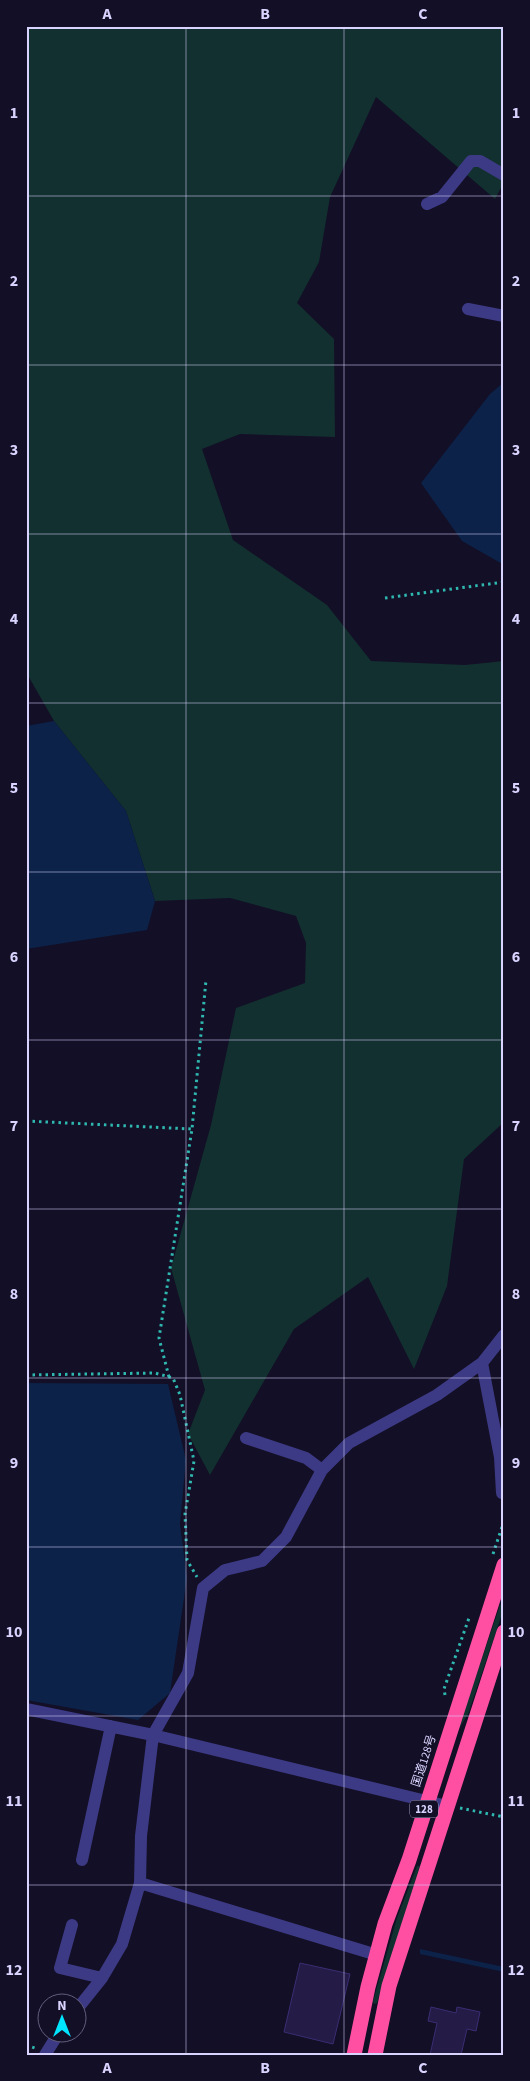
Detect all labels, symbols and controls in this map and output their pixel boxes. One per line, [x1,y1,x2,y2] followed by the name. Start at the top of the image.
[101,3,112,25] text: A
[260,3,270,25] text: B
[418,3,428,25] text: C
[10,102,18,124] text: 1
[512,102,520,124] text: 1
[10,270,18,292] text: 2
[512,270,520,292] text: 2
[10,439,18,461] text: 3
[512,439,520,461] text: 3
[10,608,19,630] text: 4
[512,608,521,630] text: 4
[10,777,18,799] text: 5
[512,777,520,799] text: 5
[10,946,18,968] text: 6
[512,946,520,968] text: 6
[10,1115,18,1137] text: 7
[512,1115,520,1137] text: 7
[10,1283,18,1305] text: 8
[512,1283,520,1305] text: 8
[10,1452,18,1474] text: 9
[512,1452,520,1474] text: 9
[6,1621,22,1643] text: 10
[508,1621,524,1643] text: 10
[408,1733,440,1789] street label: 国道128号
[6,1790,22,1812] text: 11
[508,1790,524,1812] text: 11
[410,1800,438,1818] road number: 128
[6,1959,22,1981] text: 12
[508,1959,524,1981] text: 12
[38,1994,88,2044] north arrow
[57,1996,67,2016] text: N
[101,2057,112,2079] text: A
[260,2057,270,2079] text: B
[418,2057,428,2079] text: C

